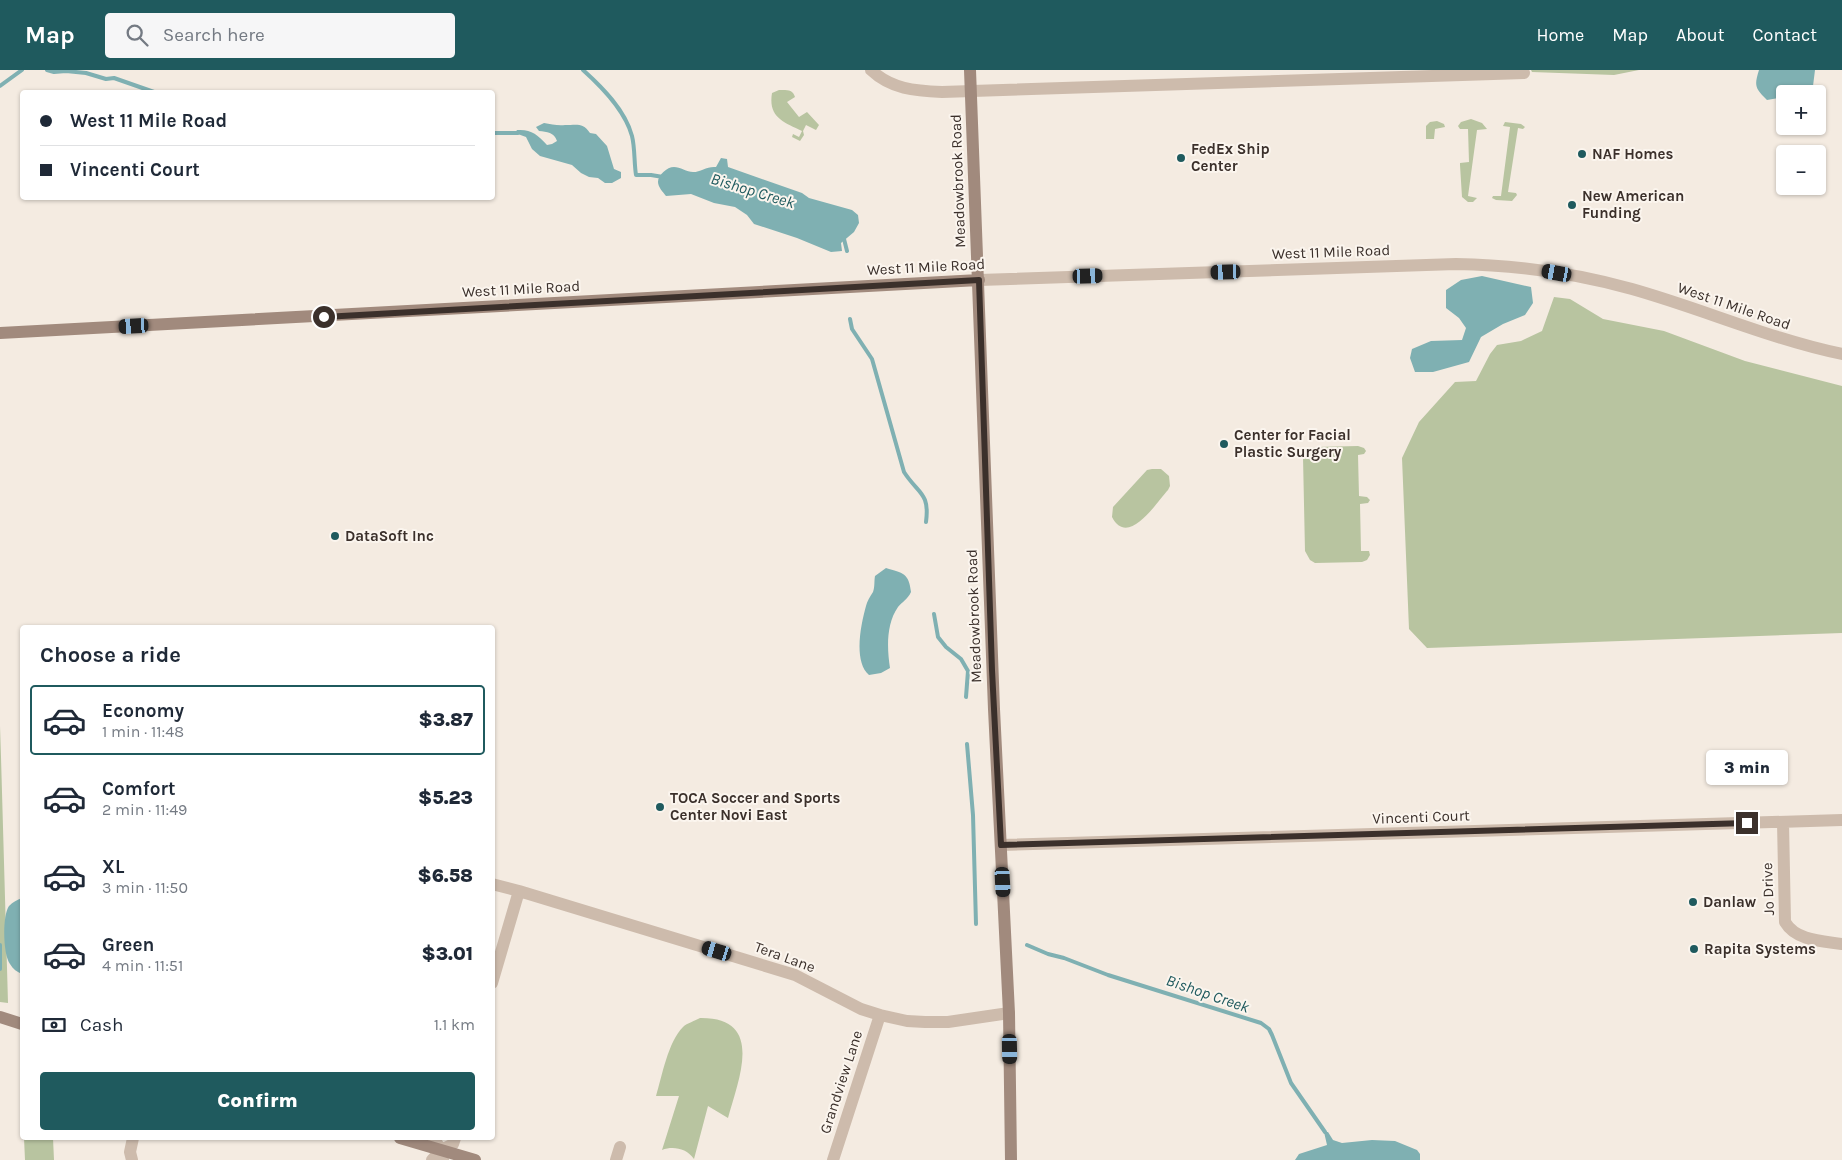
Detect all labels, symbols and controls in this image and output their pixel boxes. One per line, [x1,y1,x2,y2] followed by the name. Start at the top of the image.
[105,13,455,58] search box
[25,21,75,49] text: Map
[123,21,151,49] icon: search
[163,24,265,46] text: Search here
[1536,24,1584,46] text: Home
[1612,24,1648,46] text: Map
[1676,24,1725,46] text: About
[1753,24,1817,46] text: Contact
[1776,85,1826,195] map controls
[1776,85,1826,135] button: +
[70,110,227,132] text: West 11 Mile Road
[947,114,969,248] street label: Meadowbrook Road
[1191,140,1270,175] place label: FedEx Ship Center
[1592,145,1673,163] place label: NAF Homes
[1776,145,1826,195] button: −
[1576,148,1588,160] marker: NAF Homes
[1175,152,1187,164] marker: FedEx Ship Center
[70,159,200,181] text: Vincenti Court
[709,169,798,212] water label: Bishop Creek
[1582,187,1684,222] place label: New American Funding
[1566,199,1578,211] marker: New American Funding
[1272,241,1390,263] street label: West 11 Mile Road
[866,255,986,279] street label: West 11 Mile Road
[1540,263,1573,283] car
[1210,264,1241,280] car
[1072,268,1103,284] car
[461,277,581,301] street label: West 11 Mile Road
[1675,278,1793,334] street label: West 11 Mile Road
[313,306,335,328] route start
[118,318,149,334] car
[1234,426,1351,461] place label: Center for Facial Plastic Surgery
[1218,438,1230,450] marker: Center for Facial Plastic Surgery
[345,527,434,545] place label: DataSoft Inc
[329,530,341,542] marker: DataSoft Inc
[963,549,985,683] street label: Meadowbrook Road
[40,642,181,668] text: Choose a ride
[42,698,87,743] icon: car
[102,700,184,722] text: Economy
[419,709,473,731] text: $3.87
[102,722,184,741] text: 1 min · 11:48
[1706,750,1788,786] callout: 3 min
[1724,758,1770,777] text: 3 min
[42,776,87,821] icon: car
[102,778,176,800] text: Comfort
[418,787,473,809] text: $5.23
[670,789,841,824] place label: TOCA Soccer and Sports Center Novi East
[102,800,187,819] text: 2 min · 11:49
[654,801,666,813] marker: TOCA Soccer and Sports Center Novi East
[1372,806,1470,828] street label: Vincenti Court
[1736,812,1758,834] route end
[42,854,87,899] icon: car
[102,856,124,878] text: XL
[1758,862,1778,916] street label: Jo Drive
[417,865,473,887] text: $6.58
[994,867,1011,897] car
[102,878,188,897] text: 3 min · 11:50
[1703,893,1757,911] place label: Danlaw
[1687,896,1699,908] marker: Danlaw
[42,932,87,977] icon: car
[102,934,154,956] text: Green
[752,938,818,976] street label: Tera Lane
[700,939,733,963] car
[1704,940,1816,958] place label: Rapita Systems
[421,943,473,965] text: $3.01
[1688,943,1700,955] marker: Rapita Systems
[102,956,183,975] text: 4 min · 11:51
[1164,970,1253,1017] water label: Bishop Creek
[40,1011,68,1039] icon: cash
[80,1014,124,1036] text: Cash
[434,1015,475,1034] text: 1.1 km
[816,1028,866,1136] street label: Grandview Lane
[1002,1034,1017,1064] car
[40,1072,475,1130] button: Confirm

